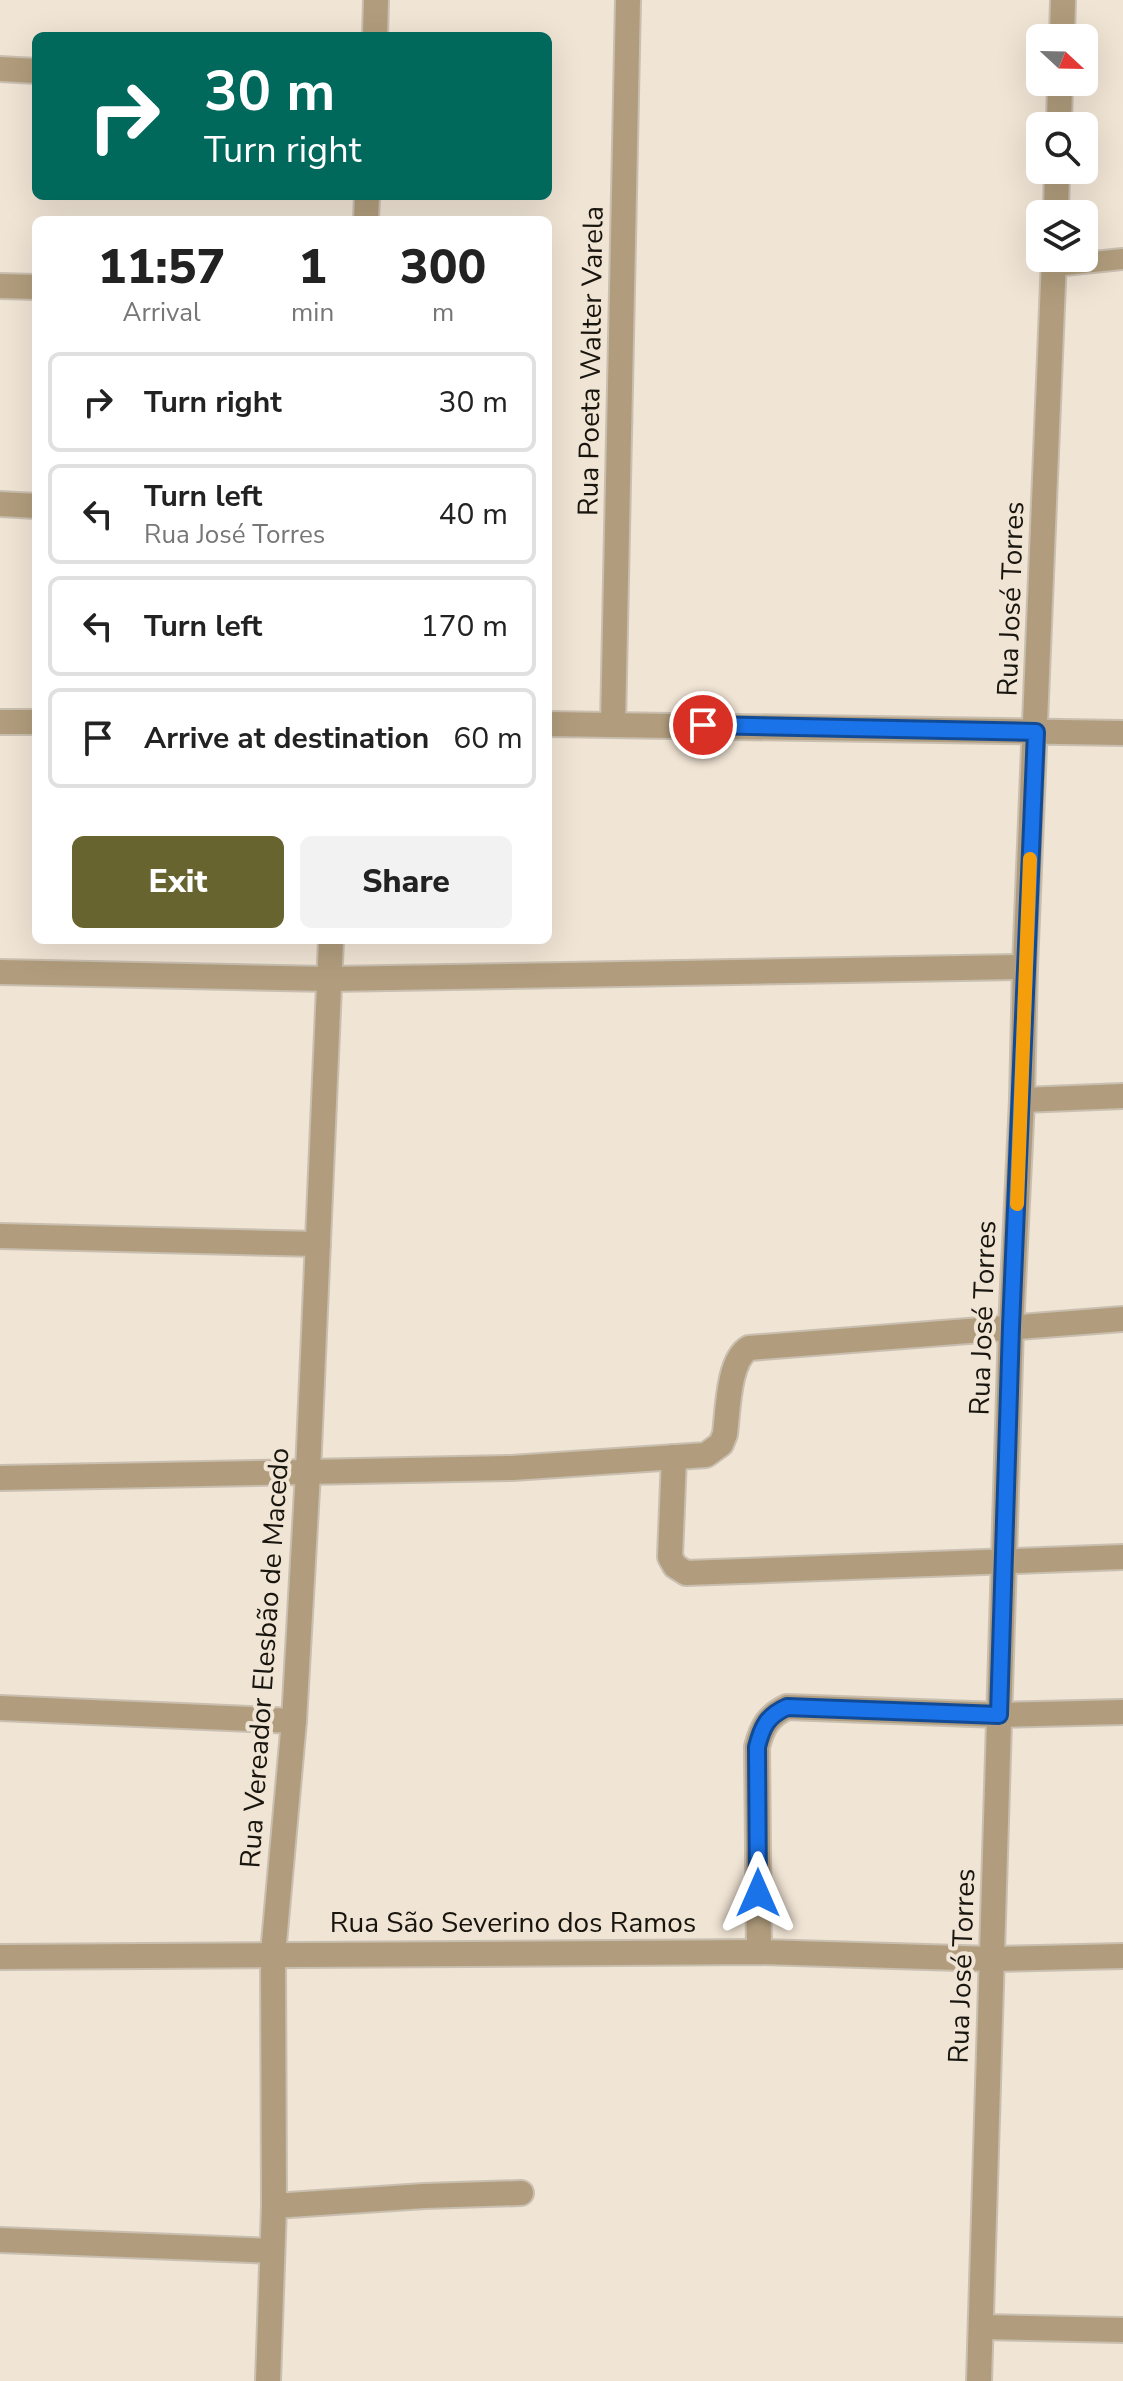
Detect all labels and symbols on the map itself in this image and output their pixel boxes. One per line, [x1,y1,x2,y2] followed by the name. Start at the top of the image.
[1026,24,1098,96] north arrow
[569,206,613,516] street label: Rua Poeta Walter Varela
[989,501,1033,697] street label: Rua José Torres
[669,691,737,759] pin
[961,1220,1005,1416] street label: Rua José Torres
[231,1447,299,1869] street label: Rua Vereador Elesbão de Macedo
[716,1851,800,1935] position arrow
[940,1868,984,2064] street label: Rua José Torres
[330,1904,696,1942] street label: Rua São Severino dos Ramos

